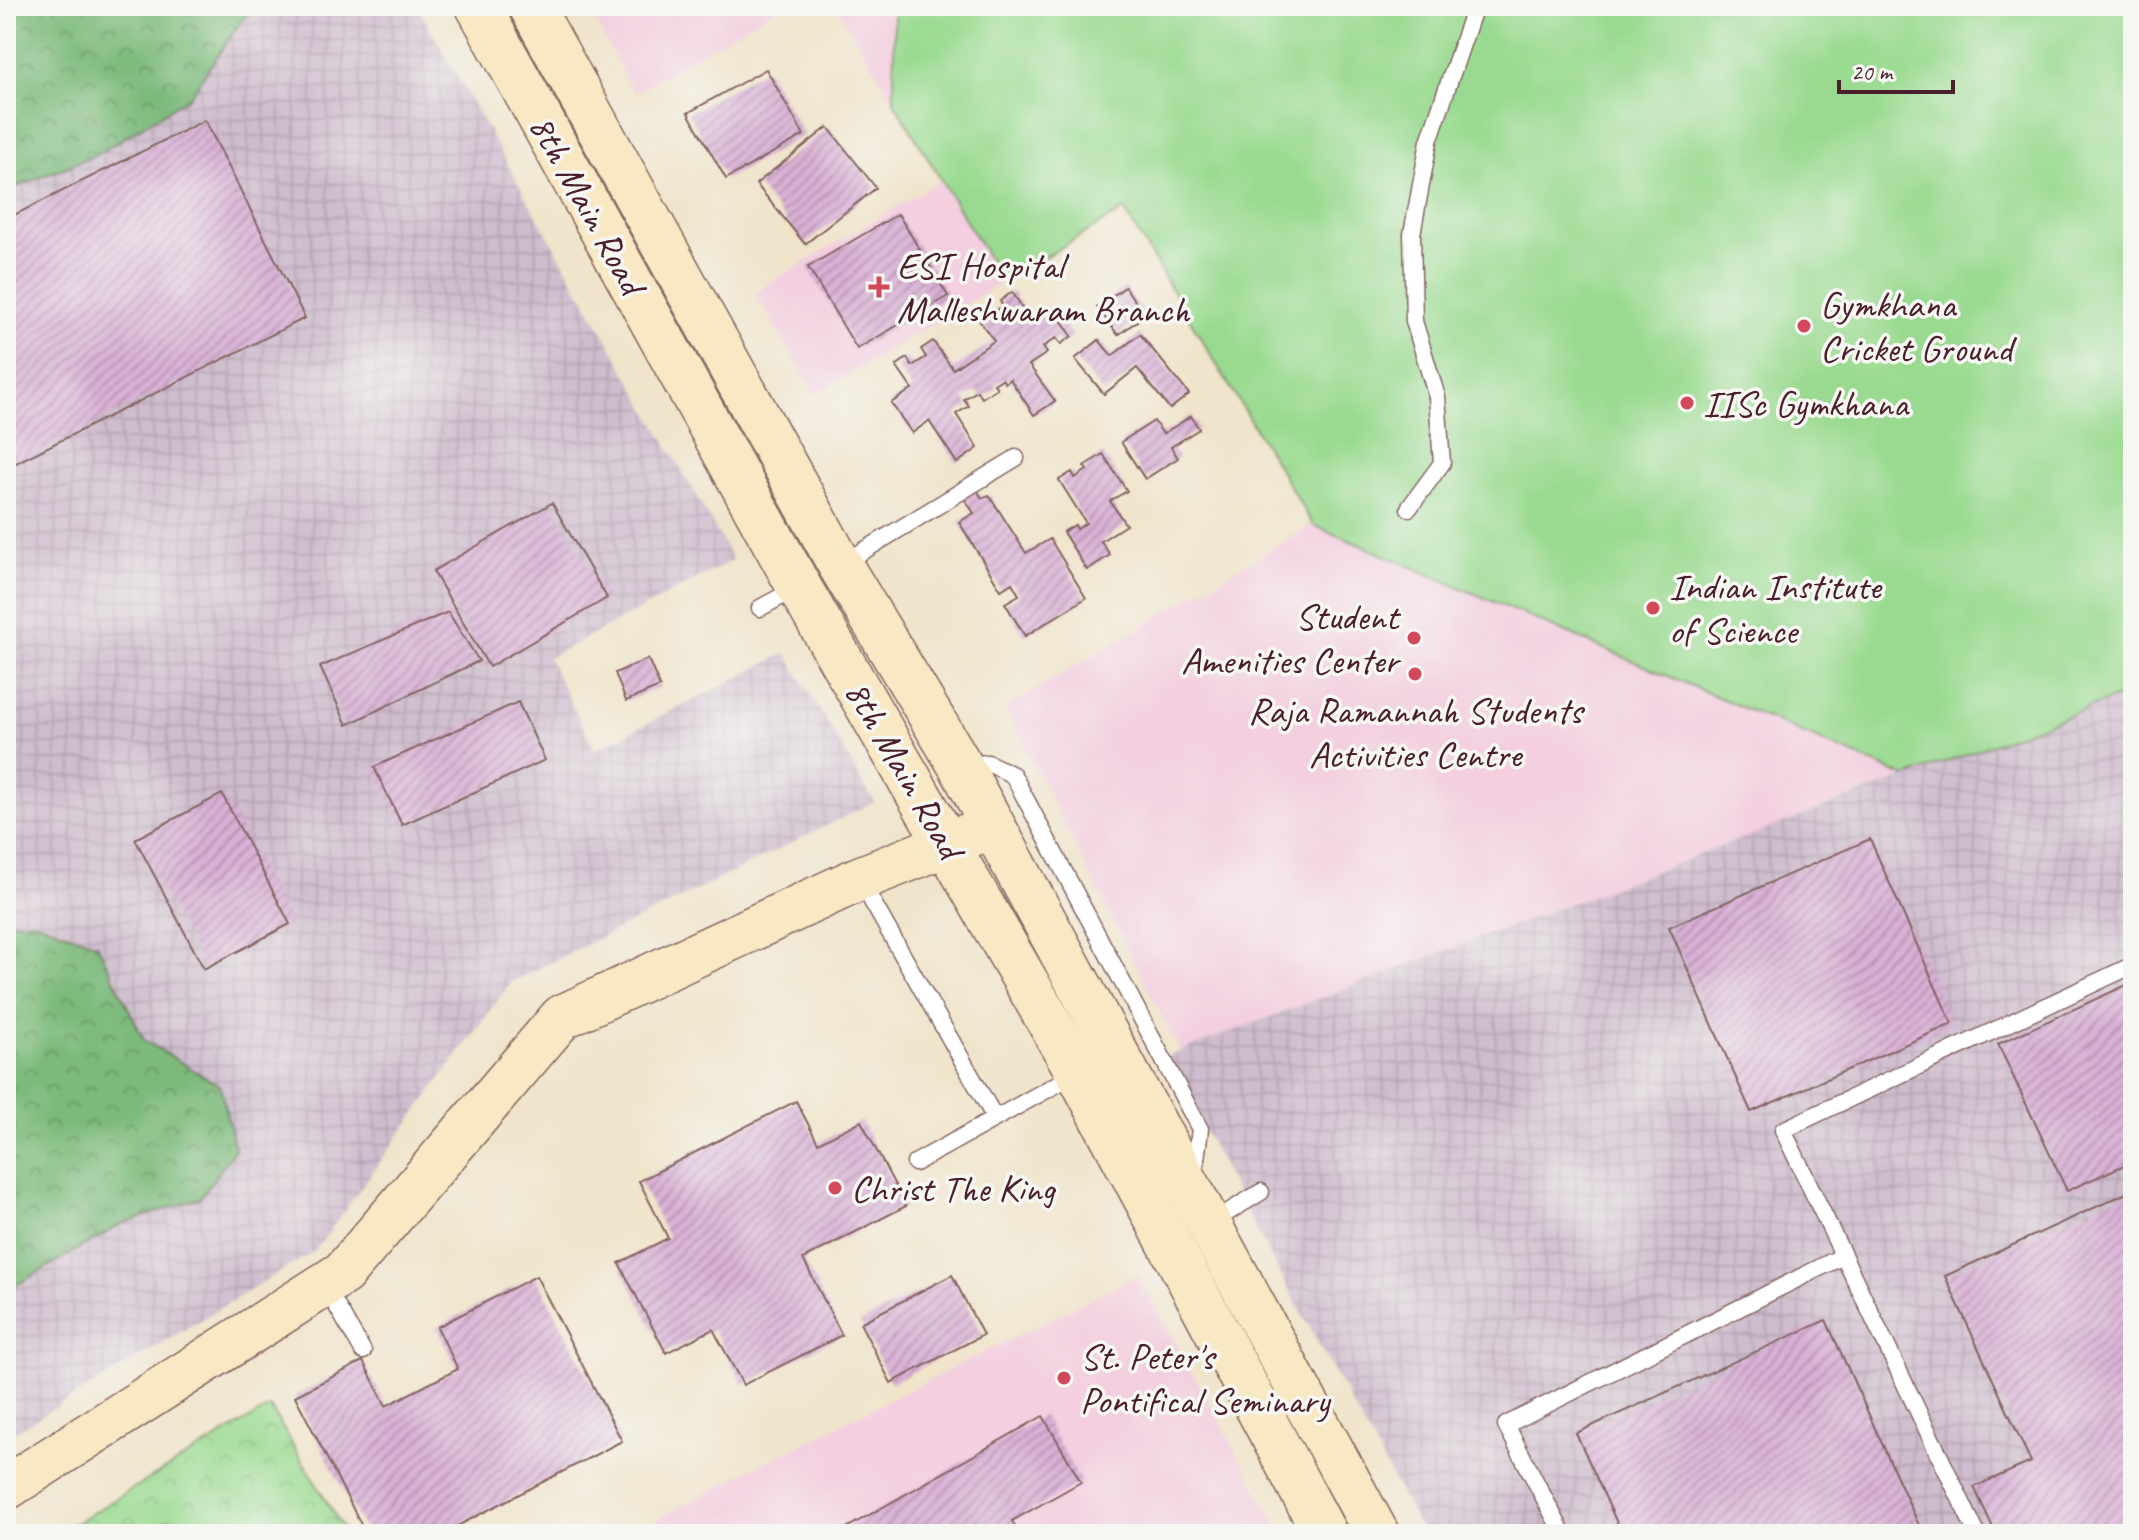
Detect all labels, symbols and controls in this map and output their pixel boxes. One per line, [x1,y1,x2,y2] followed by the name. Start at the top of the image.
[1839,44,1953,94] scale bar
[1851,57,1894,87] text: 20 m
[519,106,658,307] street label: 8th Main Road
[897,242,1191,333] place label: ESI Hospital Malleshwaram Branch
[868,276,890,298] marker: ESI Hospital Malleshwaram Branch
[1820,281,2018,372] place label: Gymkhana Cricket Ground
[1795,317,1813,335] marker: Gymkhana Cricket Ground
[1703,380,1911,427] place label: IISc Gymkhana
[1678,394,1696,412] marker: IISc Gymkhana
[1669,563,1883,654] place label: Indian Institute of Science
[1181,593,1402,684] place label: Student Amenities Center
[1644,599,1662,617] marker: Indian Institute of Science
[1405,629,1423,647] marker: Student Amenities Center
[1406,665,1424,683] marker: Raja Ramannah Students Activities Centre
[834,672,977,871] street label: 8th Main Road
[1248,687,1586,778] place label: Raja Ramannah Students Activities Centre
[851,1165,1056,1212] place label: Christ The King
[826,1179,844,1197] marker: Christ The King
[1080,1333,1332,1424] place label: St. Peter's Pontifical Seminary
[1055,1369,1073,1387] marker: St. Peter's Pontifical Seminary

